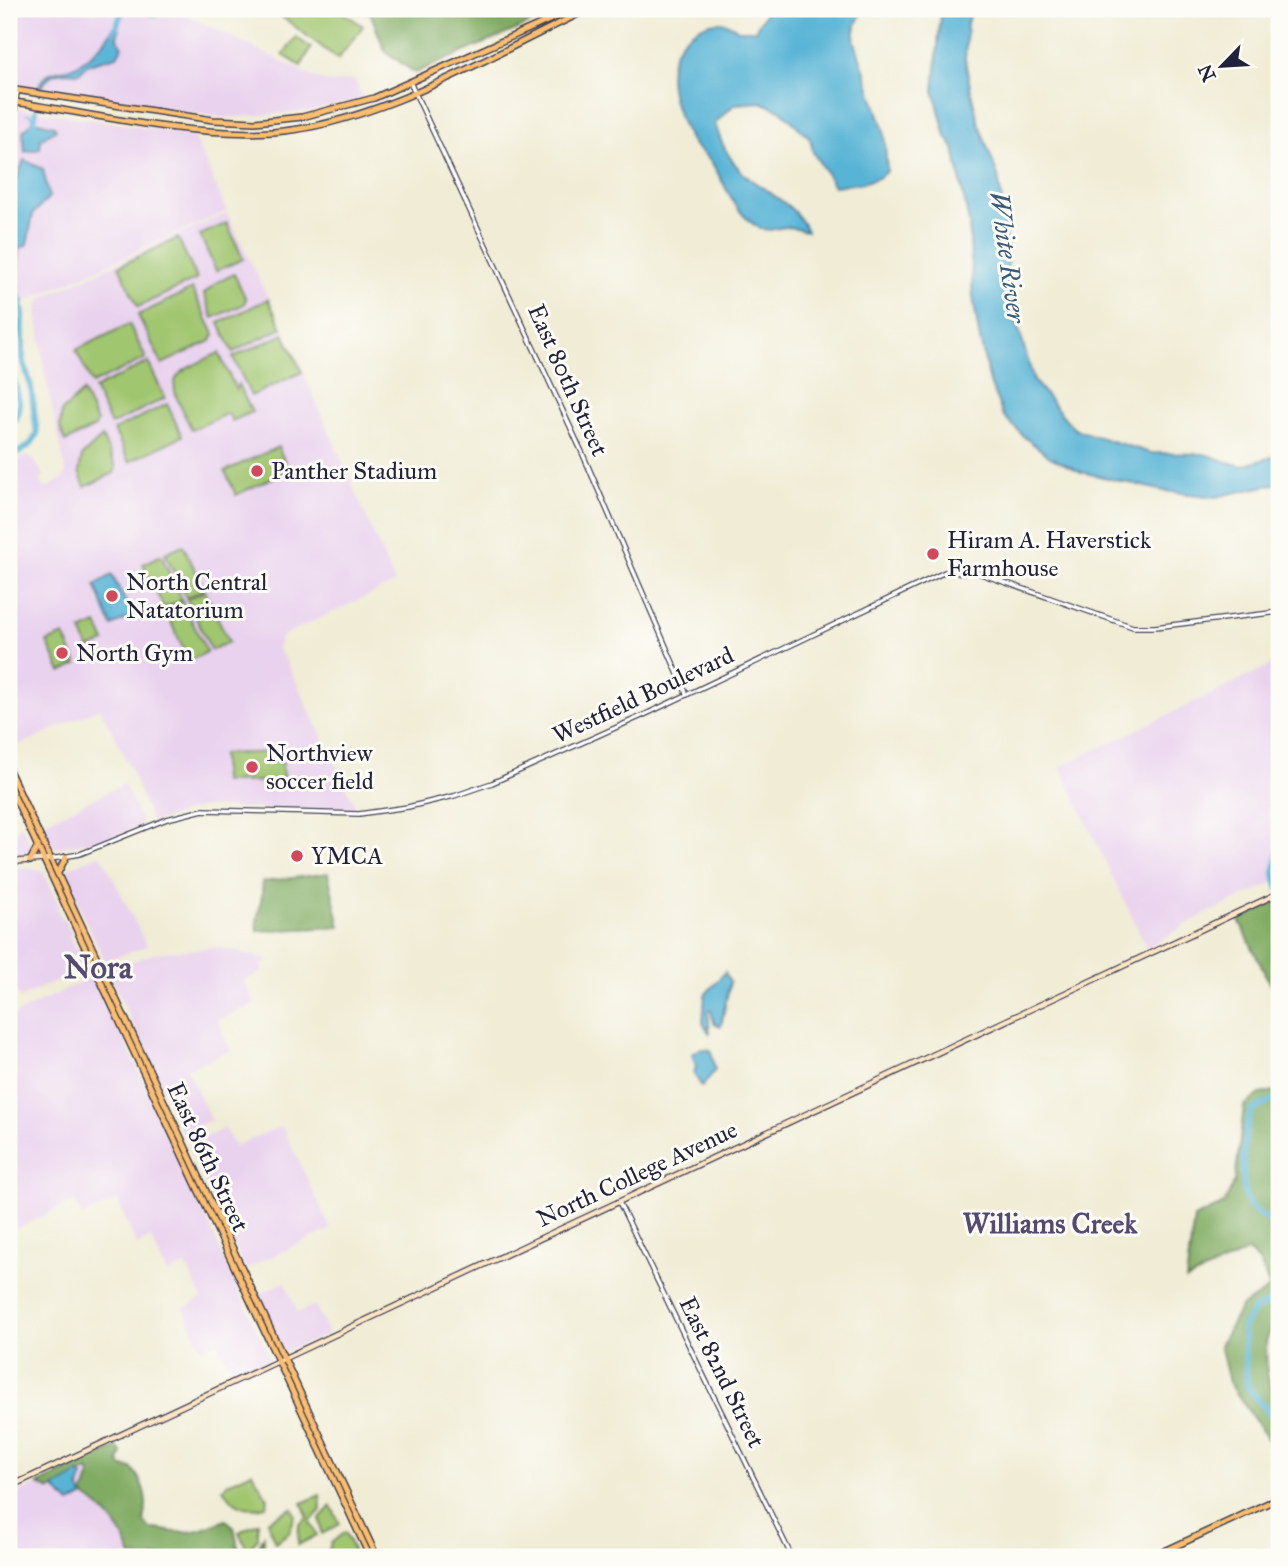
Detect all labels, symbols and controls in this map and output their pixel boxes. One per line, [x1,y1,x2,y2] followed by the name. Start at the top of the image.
[1186,32,1256,102] north arrow
[1193,61,1221,85] text: N
[983,189,1033,326] water label: White River
[521,299,615,461] street label: East 80th Street
[271,456,437,486] place label: Panther Stadium
[249,463,265,479] marker: Panther Stadium
[947,525,1152,583] place label: Hiram A. Haverstick Farmhouse
[925,546,941,562] marker: Hiram A. Haverstick Farmhouse
[126,567,268,625] place label: North Central Natatorium
[104,588,120,604] marker: North Central Natatorium
[76,638,193,668] place label: North Gym
[548,640,738,750] street label: Westfield Boulevard
[54,645,70,661] marker: North Gym
[266,738,374,796] place label: Northview soccer field
[244,759,260,775] marker: Northview soccer field
[311,841,383,871] place label: YMCA
[289,848,305,864] marker: YMCA
[64,948,134,987] district label: Nora
[160,1078,256,1237] street label: East 86th Street
[532,1114,742,1234] street label: North College Avenue
[963,1206,1138,1241] district label: Williams Creek
[673,1292,772,1453] street label: East 82nd Street

